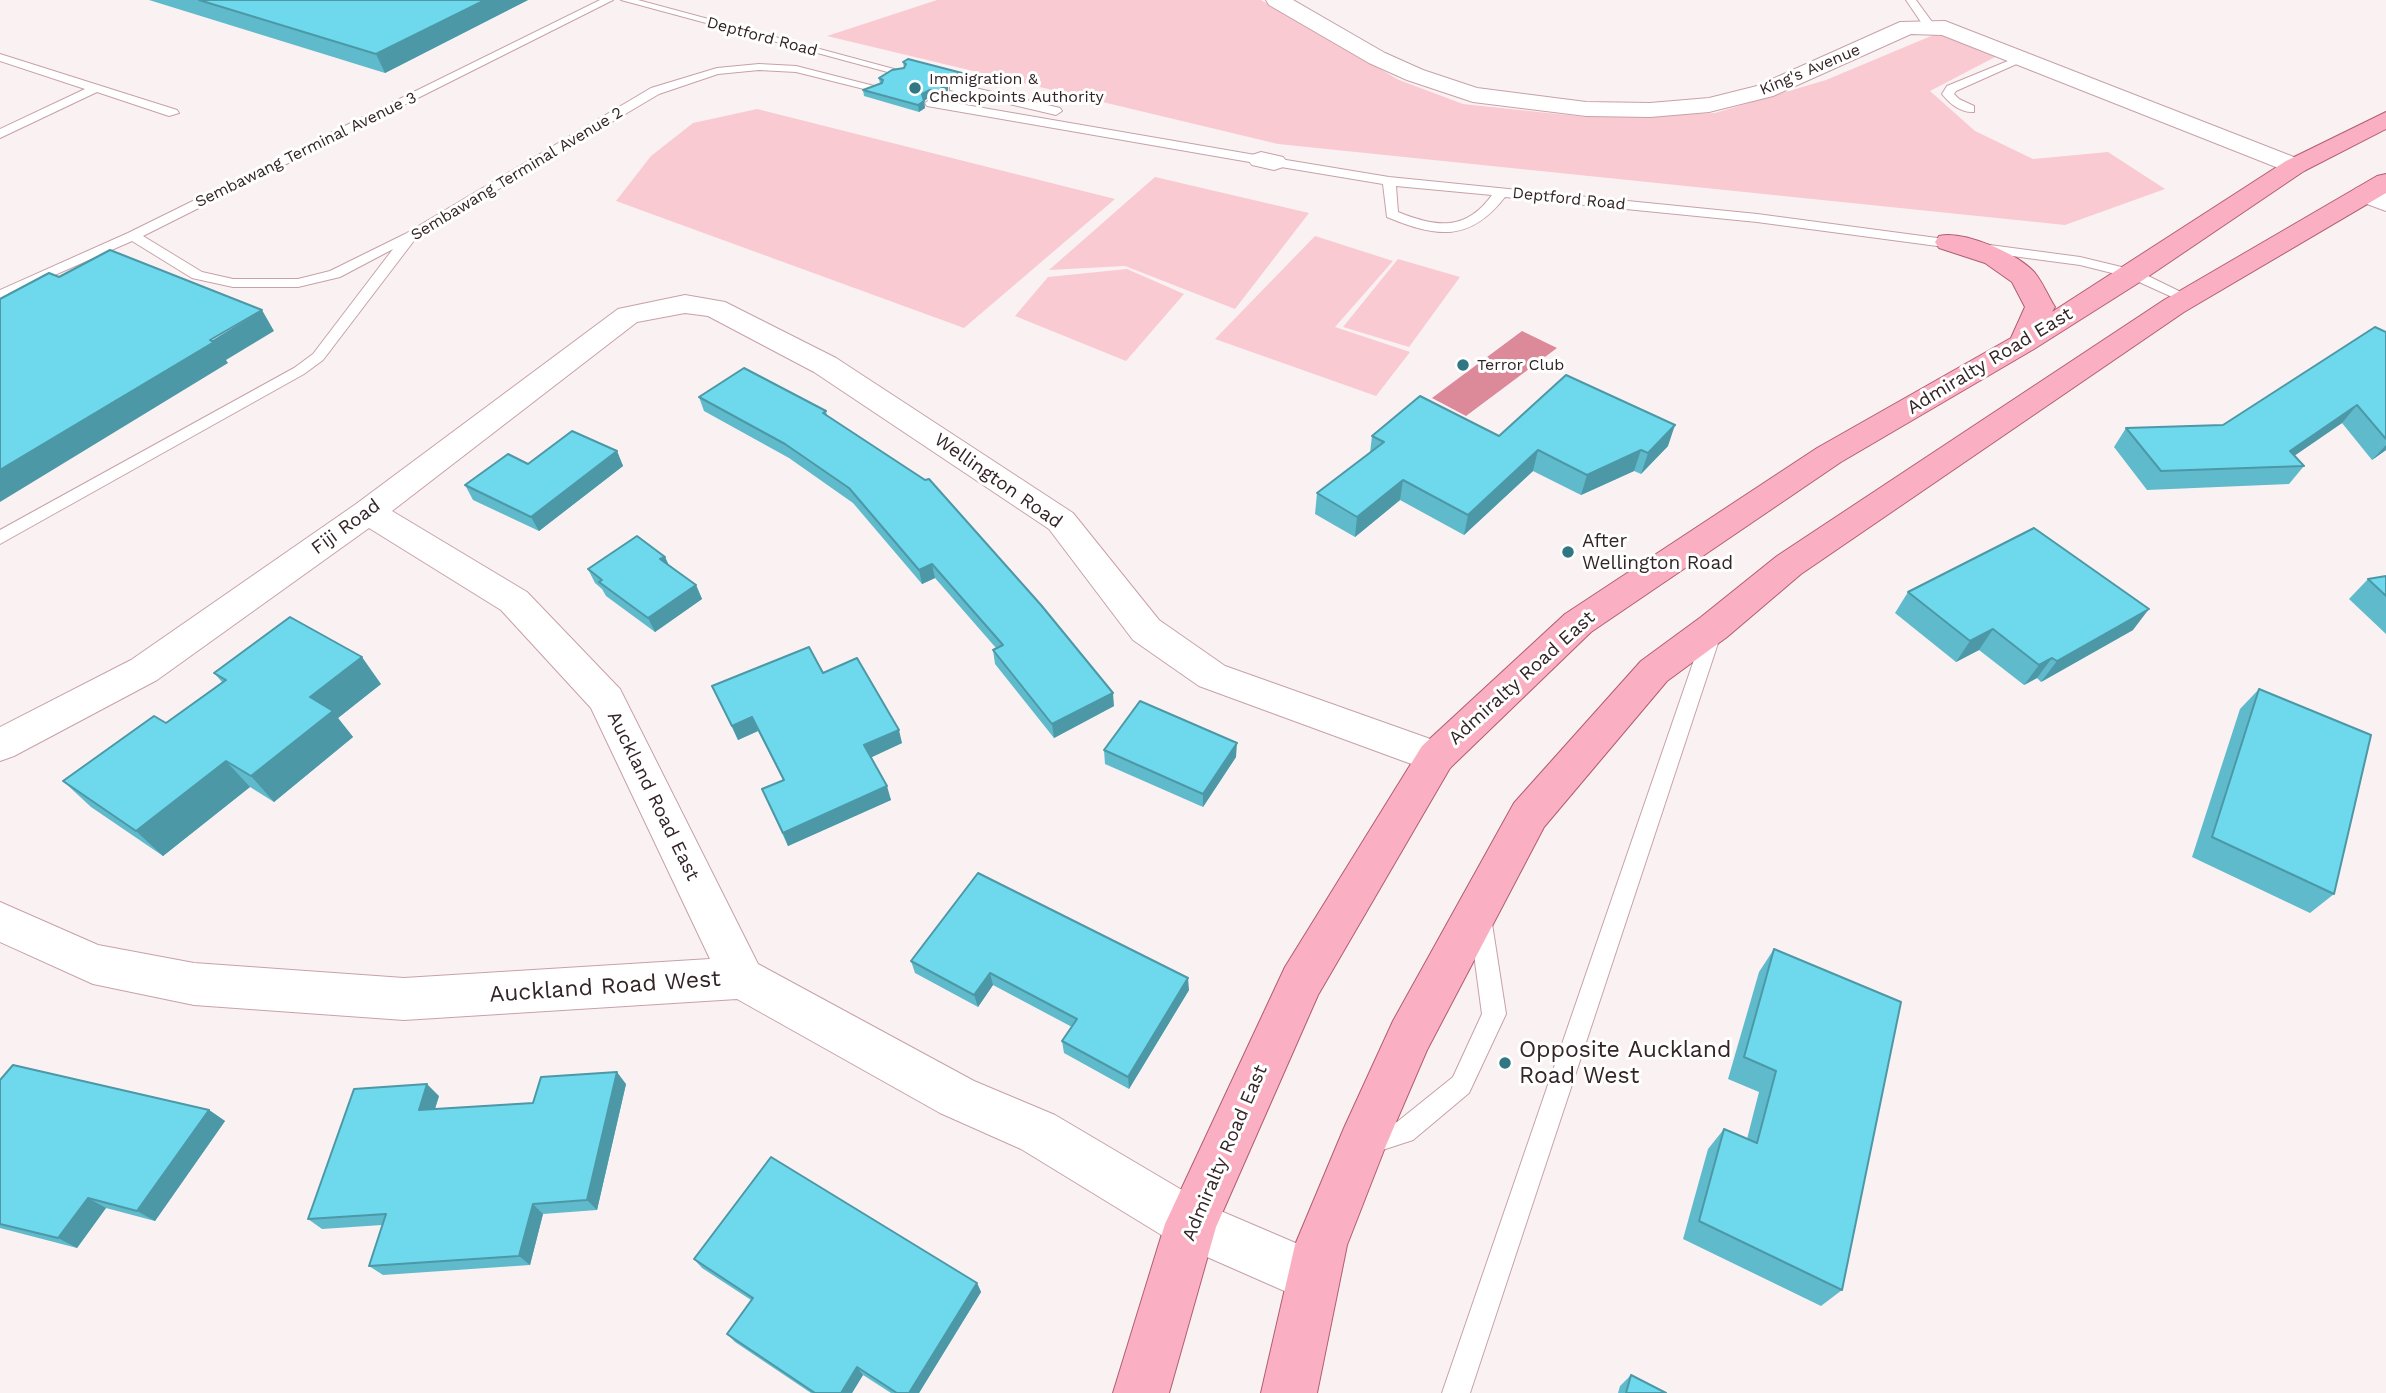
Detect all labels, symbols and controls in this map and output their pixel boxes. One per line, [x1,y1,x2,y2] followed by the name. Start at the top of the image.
[705,13,819,61] street label: Deptford Road
[1757,40,1863,100] street label: King's Avenue
[929,69,1104,107] place label: Immigration & Checkpoints Authority
[907,80,923,96] marker: Immigration & Checkpoints Authority
[192,88,420,212] street label: Sembawang Terminal Avenue 3
[408,103,626,245] street label: Sembawang Terminal Avenue 2
[1512,184,1626,214] street label: Deptford Road
[1903,303,2077,419] street label: Admiralty Road East
[1477,355,1564,375] place label: Terror Club
[1455,357,1471,373] marker: Terror Club
[930,428,1066,534] street label: Wellington Road
[307,494,385,560] street label: Fiji Road
[1582,530,1733,574] place label: After Wellington Road
[1560,544,1576,560] marker: After Wellington Road
[1444,606,1600,750] street label: Admiralty Road East
[602,707,704,885] street label: Auckland Road East
[488,965,722,1009] street label: Auckland Road West
[1519,1036,1732,1090] place label: Opposite Auckland Road West
[1497,1055,1513,1071] marker: Opposite Auckland Road West
[1178,1062,1272,1244] street label: Admiralty Road East

